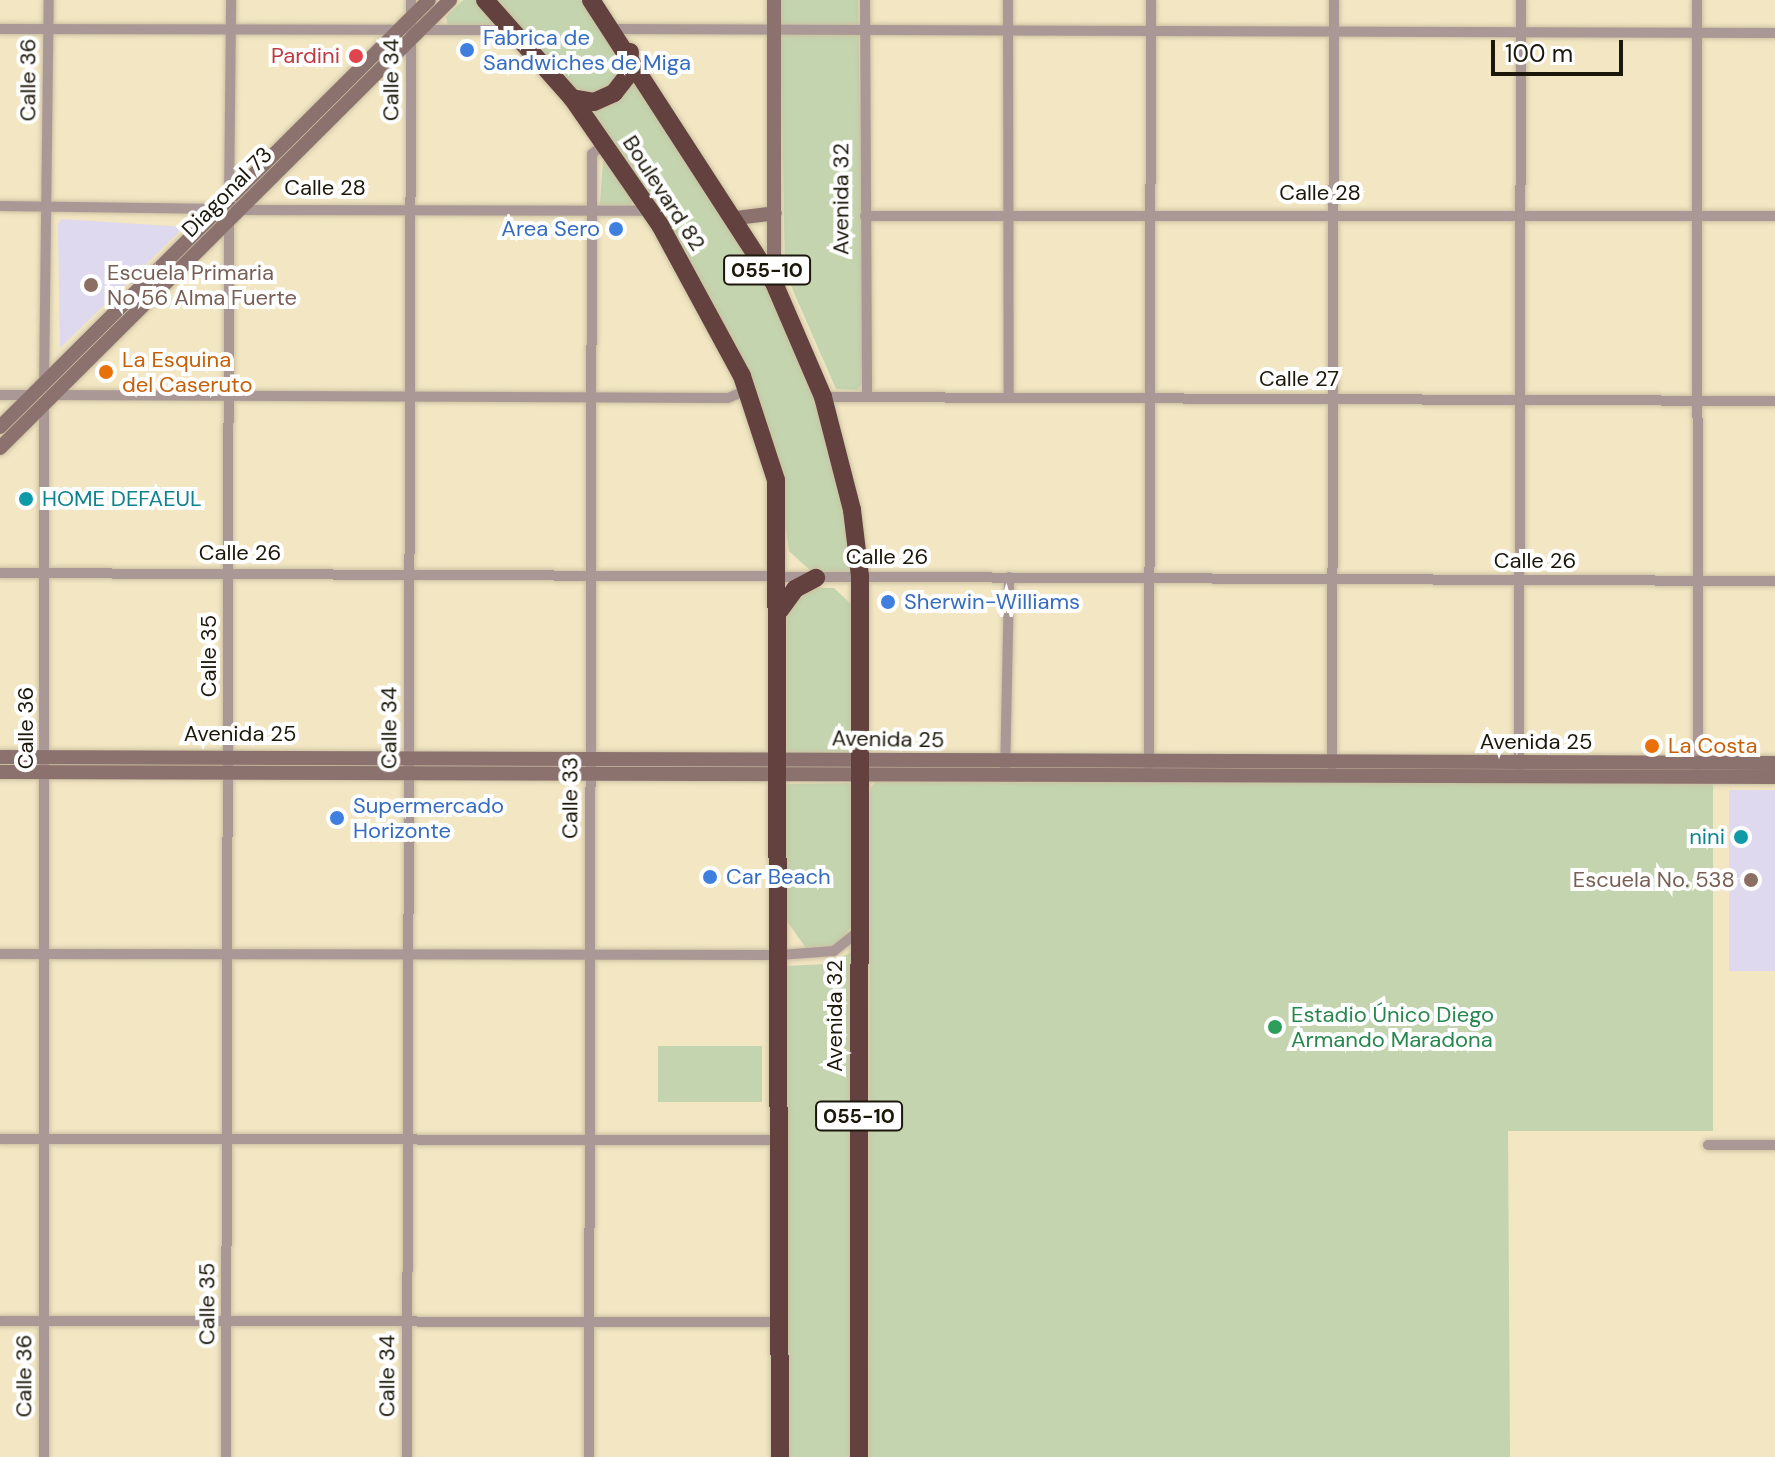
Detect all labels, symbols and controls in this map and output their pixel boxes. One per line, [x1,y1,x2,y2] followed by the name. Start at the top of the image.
[483,24,691,76] place label: Fabrica de Sandwiches de Miga
[1495,24,1627,74] scale bar
[1505,38,1573,69] text: 100 m
[15,39,41,121] street label: Calle 36
[378,39,404,121] street label: Calle 34
[458,41,476,59] marker: Fabrica de Sandwiches de Miga
[271,43,340,69] place label: Pardini
[347,47,365,65] marker: Pardini
[617,130,711,256] street label: Boulevard 82
[176,141,278,243] street label: Diagonal 73
[828,143,854,255] street label: Avenida 32
[284,175,366,201] street label: Calle 28
[1279,180,1361,206] street label: Calle 28
[501,216,600,242] place label: Area Sero
[607,220,625,238] marker: Area Sero
[723,254,811,286] road number: 055-10
[107,259,297,310] place label: Escuela Primaria No 56 Alma Fuerte
[82,276,100,294] marker: Escuela Primaria No 56 Alma Fuerte
[122,346,252,398] place label: La Esquina del Caseruto
[97,363,115,381] marker: La Esquina del Caseruto
[1259,366,1339,392] street label: Calle 27
[42,486,202,512] place label: HOME DEFAEUL
[17,490,35,508] marker: HOME DEFAEUL
[199,540,281,566] street label: Calle 26
[846,544,928,570] street label: Calle 26
[1494,548,1576,574] street label: Calle 26
[904,589,1080,615] place label: Sherwin-Williams
[879,593,897,611] marker: Sherwin-Williams
[196,615,222,697] street label: Calle 35
[13,687,39,769] street label: Calle 36
[376,687,402,769] street label: Calle 34
[184,721,296,747] street label: Avenida 25
[831,725,945,753] street label: Avenida 25
[1480,729,1592,755] street label: Avenida 25
[1668,733,1757,759] place label: La Costa
[1643,737,1661,755] marker: La Costa
[557,757,583,839] street label: Calle 33
[353,792,504,844] place label: Supermercado Horizonte
[328,809,346,827] marker: Supermercado Horizonte
[1689,824,1725,850] place label: nini
[1732,828,1750,846] marker: nini
[726,864,831,890] place label: Car Beach
[1573,867,1735,893] place label: Escuela No. 538
[701,868,719,886] marker: Car Beach
[1742,871,1760,889] marker: Escuela No. 538
[822,960,848,1072] street label: Avenida 32
[1291,1001,1494,1052] place label: Estadio Único Diego Armando Maradona
[1266,1018,1284,1036] marker: Estadio Único Diego Armando Maradona
[815,1100,903,1132] road number: 055-10
[194,1263,220,1345] street label: Calle 35
[11,1335,37,1417] street label: Calle 36
[374,1335,400,1417] street label: Calle 34

